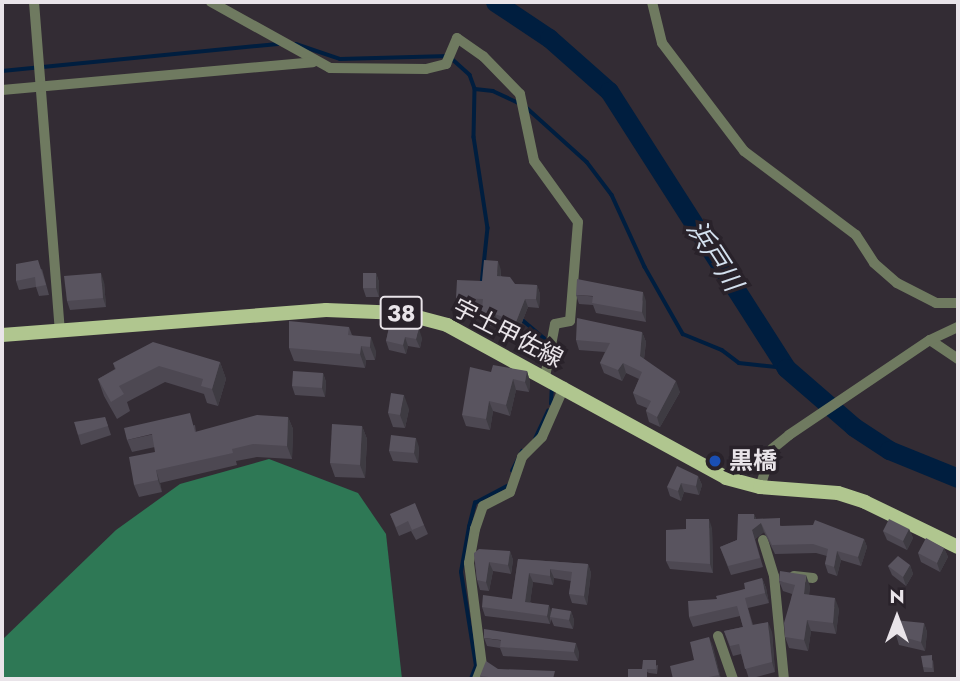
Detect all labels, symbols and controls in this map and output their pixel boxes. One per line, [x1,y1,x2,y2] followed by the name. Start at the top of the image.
[680,215,748,297] water label: 浜戸川
[448,293,568,373] street label: 宇土甲佐線
[378,294,424,332] road number: 38
[729,447,777,475] place label: 黒橋
[707,453,723,469] marker: 黒橋
[862,583,932,653] north arrow
[889,583,905,610] text: N

